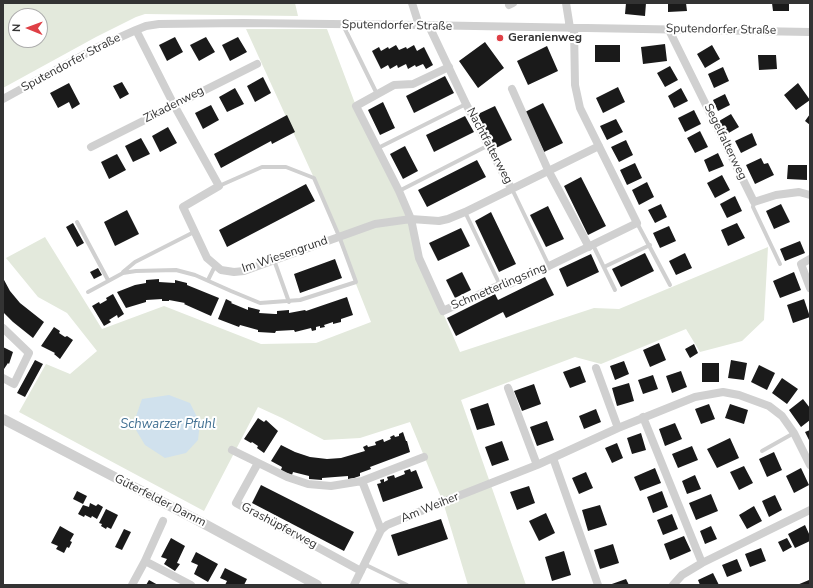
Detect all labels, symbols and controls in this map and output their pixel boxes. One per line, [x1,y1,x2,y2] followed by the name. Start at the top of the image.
[8,8,48,48] north arrow
[342,18,452,34] street label: Sputendorfer Straße
[666,22,776,38] street label: Sputendorfer Straße
[9,24,24,32] text: N
[19,31,123,95] street label: Sputendorfer Straße
[508,31,582,45] place label: Geranienweg
[495,33,505,43] marker: Geranienweg
[141,84,207,126] street label: Zikadenweg
[700,102,750,182] street label: Segelfalterweg
[463,105,515,187] street label: Nachtfalterweg
[240,234,330,276] street label: Im Wiesengrund
[449,260,549,314] street label: Schmetterlingsring
[120,417,216,433] water label: Schwarzer Pfuhl
[112,472,208,530] street label: Güterfelder Damm
[399,490,461,526] street label: Am Weiher
[239,500,319,552] street label: Grashüpferweg

